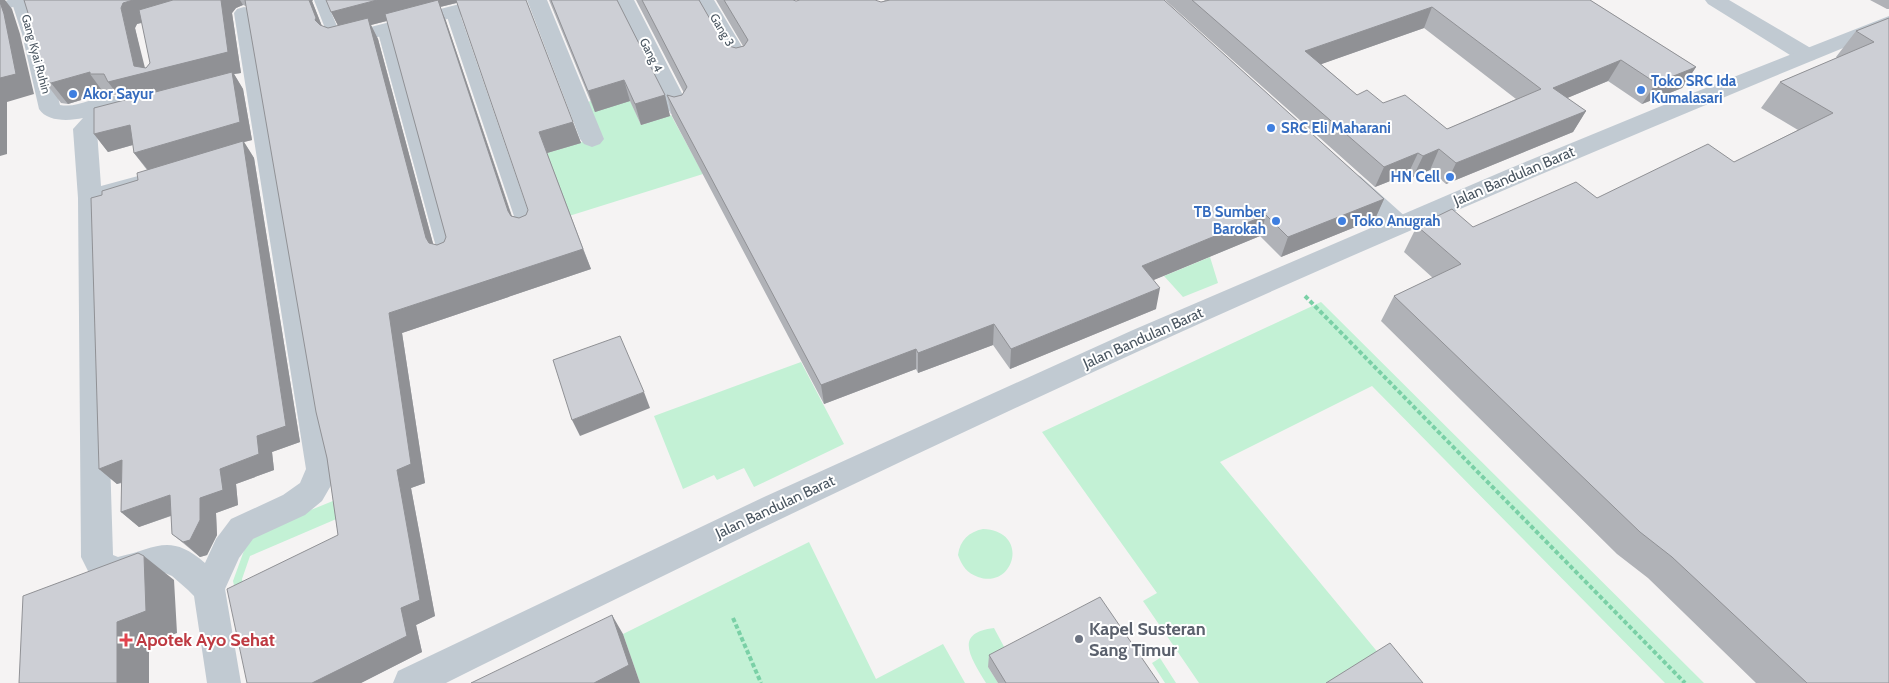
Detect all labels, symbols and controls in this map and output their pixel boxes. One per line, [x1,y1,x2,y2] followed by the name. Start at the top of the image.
[707,11,738,49] street label: Gang 3
[19,13,54,95] street label: Gang Kyai Ruhin
[637,35,666,74] street label: Gang 4
[1651,72,1737,107] place label: Toko SRC Ida Kumalasari
[1635,84,1647,96] marker: Toko SRC Ida Kumalasari
[83,85,153,103] place label: Akor Sayur
[67,88,79,100] marker: Akor Sayur
[1281,119,1391,137] place label: SRC Eli Maharani
[1265,122,1277,134] marker: SRC Eli Maharani
[1450,142,1577,210] street label: Jalan Bandulan Barat
[1390,168,1440,186] place label: HN Cell
[1444,171,1456,183] marker: HN Cell
[1194,203,1266,238] place label: TB Sumber Barokah
[1352,212,1441,230] place label: Toko Anugrah
[1270,215,1282,227] marker: TB Sumber Barokah
[1336,215,1348,227] marker: Toko Anugrah
[1079,303,1206,373] street label: Jalan Bandulan Barat
[712,471,837,543] street label: Jalan Bandulan Barat
[1089,618,1206,661] place label: Kapel Susteran Sang Timur
[136,629,275,651] place label: Apotek Ayo Sehat
[1073,633,1085,645] marker: Kapel Susteran Sang Timur
[120,634,132,646] marker: Apotek Ayo Sehat

